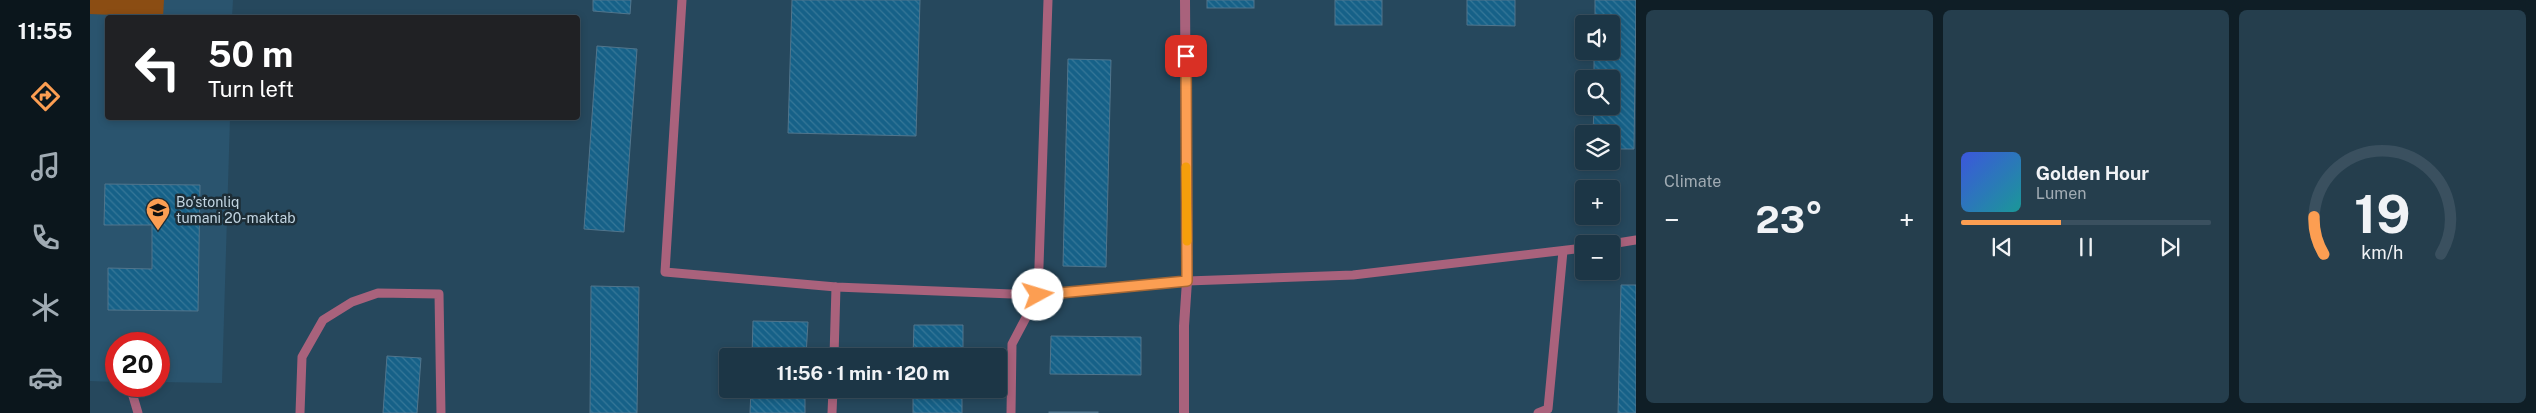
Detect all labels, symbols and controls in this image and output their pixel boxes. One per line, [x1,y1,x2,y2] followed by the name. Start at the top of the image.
[1575,15,1620,280] map controls
[1575,15,1620,60] button: sound
[18,18,72,44] text: 11:55
[208,34,293,75] text: 50 m
[125,35,190,100] icon: left
[1165,35,1207,77] pin
[1172,42,1200,70] icon: arrive
[1575,70,1620,115] button: search
[208,76,294,102] text: Turn left
[28,79,63,114] icon: directions
[1575,125,1620,170] button: layers
[28,149,63,184] icon: music
[2036,162,2149,184] text: Golden Hour
[1664,172,1721,191] text: Climate
[1575,180,1620,225] button: +
[2036,184,2086,203] text: Lumen
[2354,184,2411,245] text: 19
[176,194,296,226] place label: Bo’stonliq tumani 20-maktab
[145,197,171,231] school or university icon: Bo’stonliq tumani 20-maktab
[1756,197,1823,242] text: 23°
[1664,203,1680,236] text: −
[1899,203,1915,236] text: +
[28,220,63,255] icon: phone
[1988,233,2016,261] icon: previous
[2072,233,2100,261] icon: pause
[2156,233,2184,261] icon: next
[1575,235,1620,280] button: −
[2362,242,2404,263] text: km/h
[1011,268,1063,320] position arrow
[28,290,63,325] icon: climate
[105,332,170,397] speed limit sign: 20
[28,360,63,395] icon: car
[776,362,950,384] text: 11:56 · 1 min · 120 m

